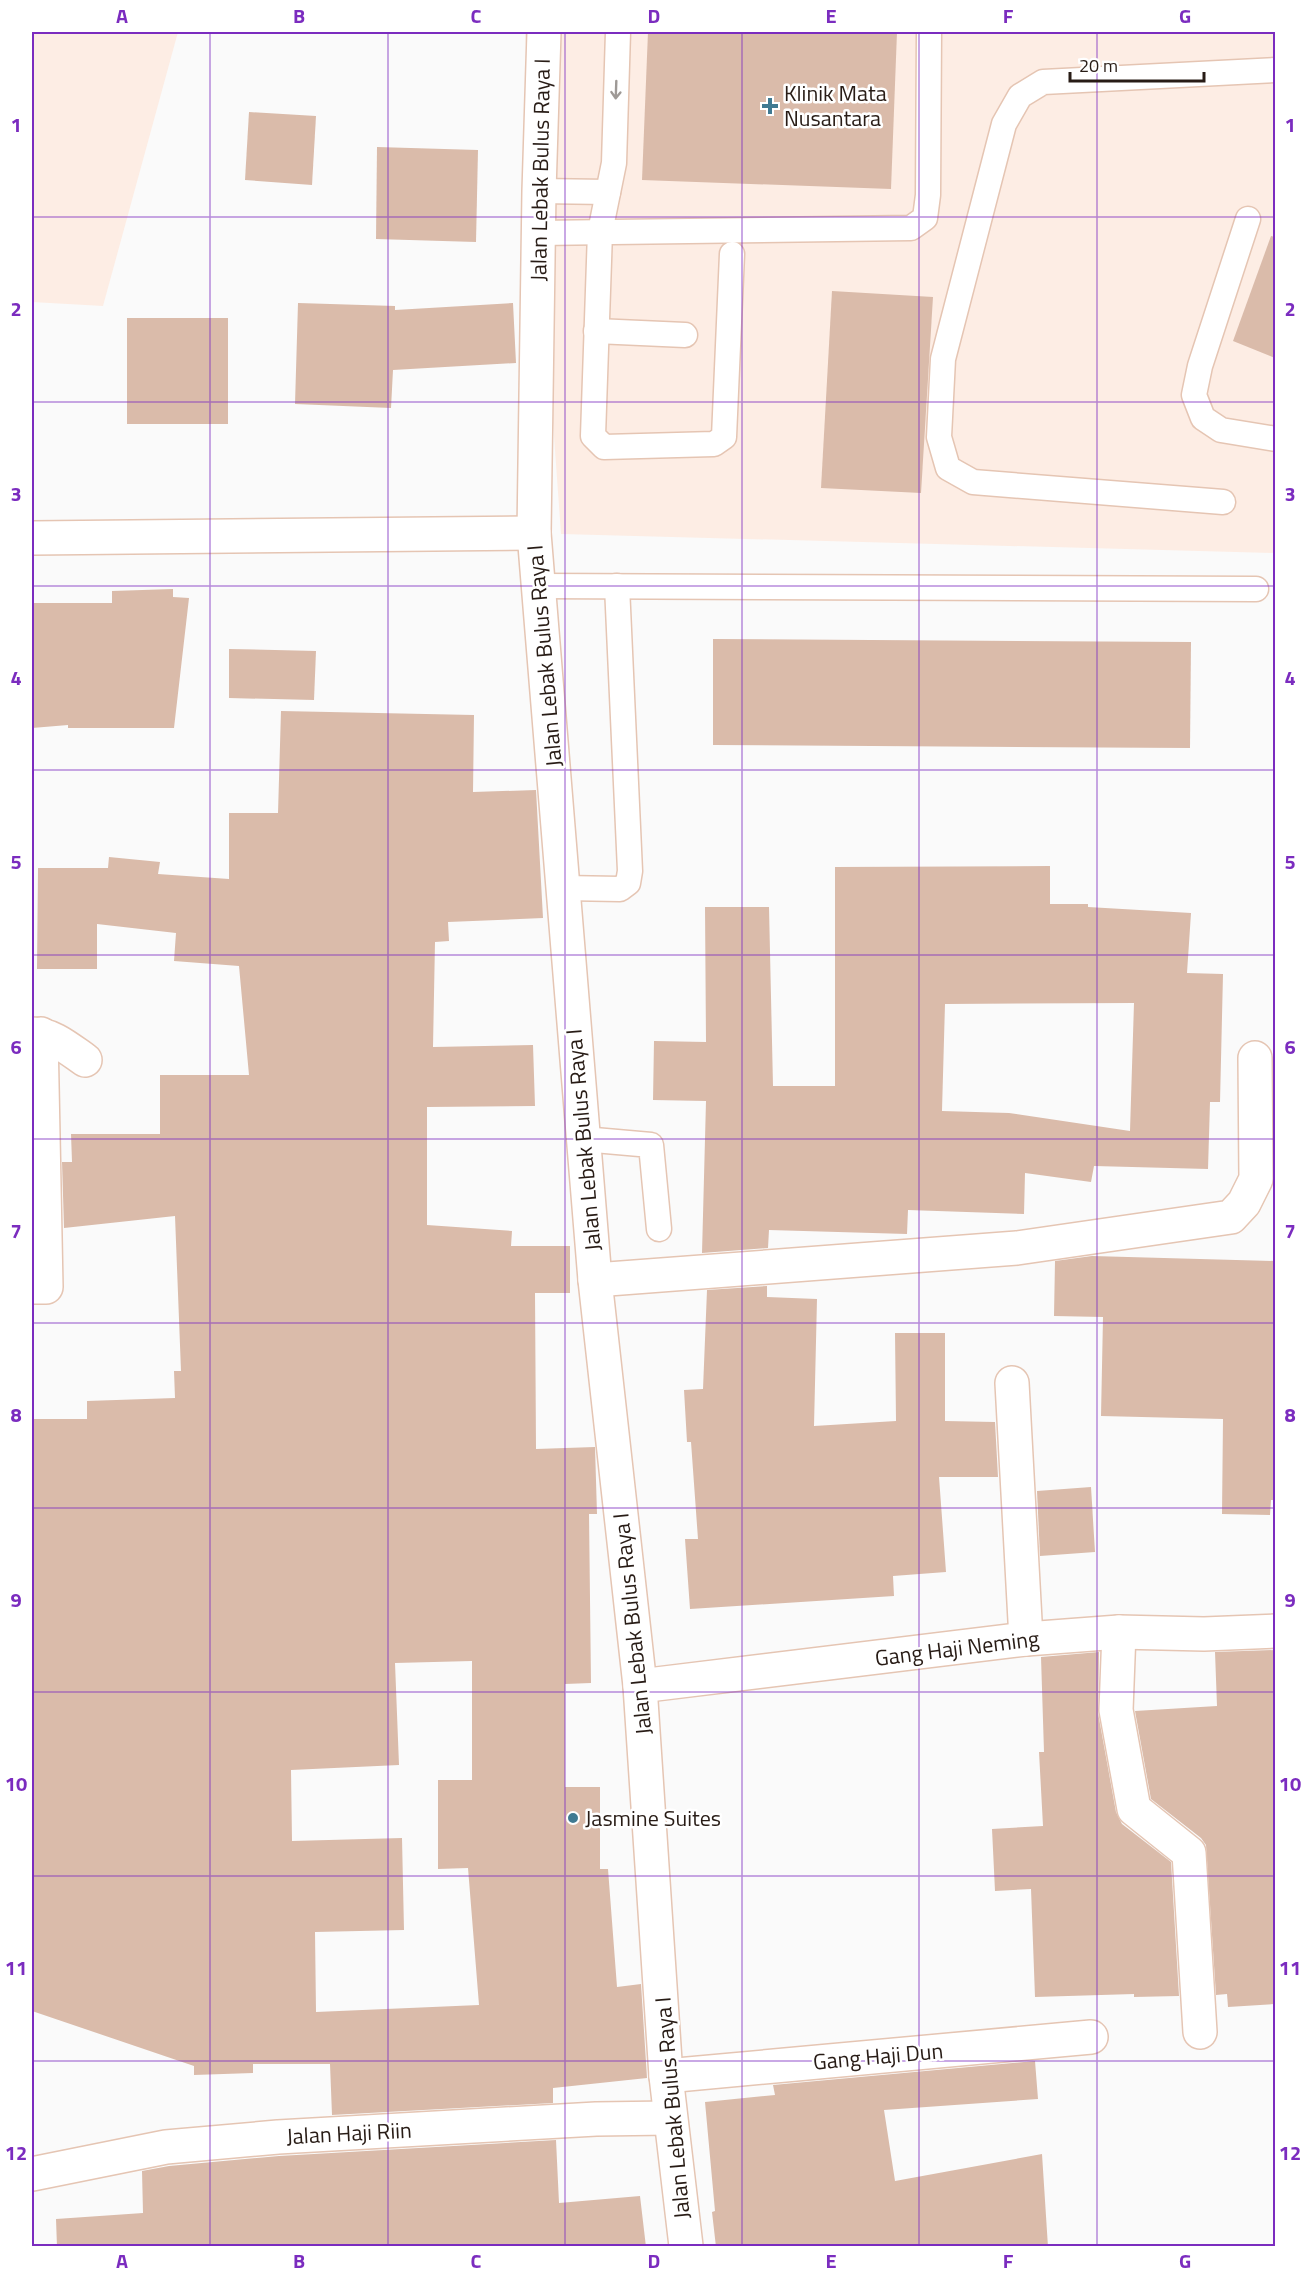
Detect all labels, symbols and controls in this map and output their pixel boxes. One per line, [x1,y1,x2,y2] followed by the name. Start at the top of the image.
[116,0,128,31] text: A
[293,0,305,31] text: B
[471,0,482,31] text: C
[648,0,660,31] text: D
[825,0,837,31] text: E
[1003,0,1014,31] text: F
[1179,0,1191,31] text: G
[1070,45,1204,83] scale bar
[1079,52,1118,79] text: 20 m
[521,58,559,282] street label: Jalan Lebak Bulus Raya I
[784,76,887,135] place label: Klinik Mata Nusantara
[610,79,622,99] one-way arrow
[761,97,779,115] marker: Klinik Mata Nusantara
[10,109,22,140] text: 1
[1284,109,1296,140] text: 1
[10,293,22,324] text: 2
[1284,293,1296,324] text: 2
[10,478,22,509] text: 3
[1284,478,1296,509] text: 3
[517,543,571,769] street label: Jalan Lebak Bulus Raya I
[10,662,22,693] text: 4
[1284,662,1296,693] text: 4
[10,846,22,877] text: 5
[1284,846,1296,877] text: 5
[556,1027,610,1253] street label: Jalan Lebak Bulus Raya I
[10,1031,22,1062] text: 6
[1284,1031,1296,1062] text: 6
[10,1215,22,1246] text: 7
[1284,1215,1296,1246] text: 7
[10,1399,22,1430] text: 8
[1284,1399,1296,1430] text: 8
[603,1511,661,1737] street label: Jalan Lebak Bulus Raya I
[10,1584,22,1615] text: 9
[1284,1584,1296,1615] text: 9
[873,1621,1041,1675] street label: Gang Haji Neming
[5,1768,27,1799] text: 10
[1279,1768,1301,1799] text: 10
[585,1801,721,1835] place label: Jasmine Suites
[566,1811,580,1825] marker: Jasmine Suites
[5,1952,27,1983] text: 11
[1279,1952,1301,1983] text: 11
[645,1995,699,2221] street label: Jalan Lebak Bulus Raya I
[811,2033,945,2079] street label: Gang Haji Dun
[285,2113,413,2153] street label: Jalan Haji Riin
[5,2137,27,2168] text: 12
[1279,2137,1301,2168] text: 12
[116,2245,128,2276] text: A
[293,2245,305,2276] text: B
[471,2245,482,2276] text: C
[648,2245,660,2276] text: D
[825,2245,837,2276] text: E
[1003,2245,1014,2276] text: F
[1179,2245,1191,2276] text: G

